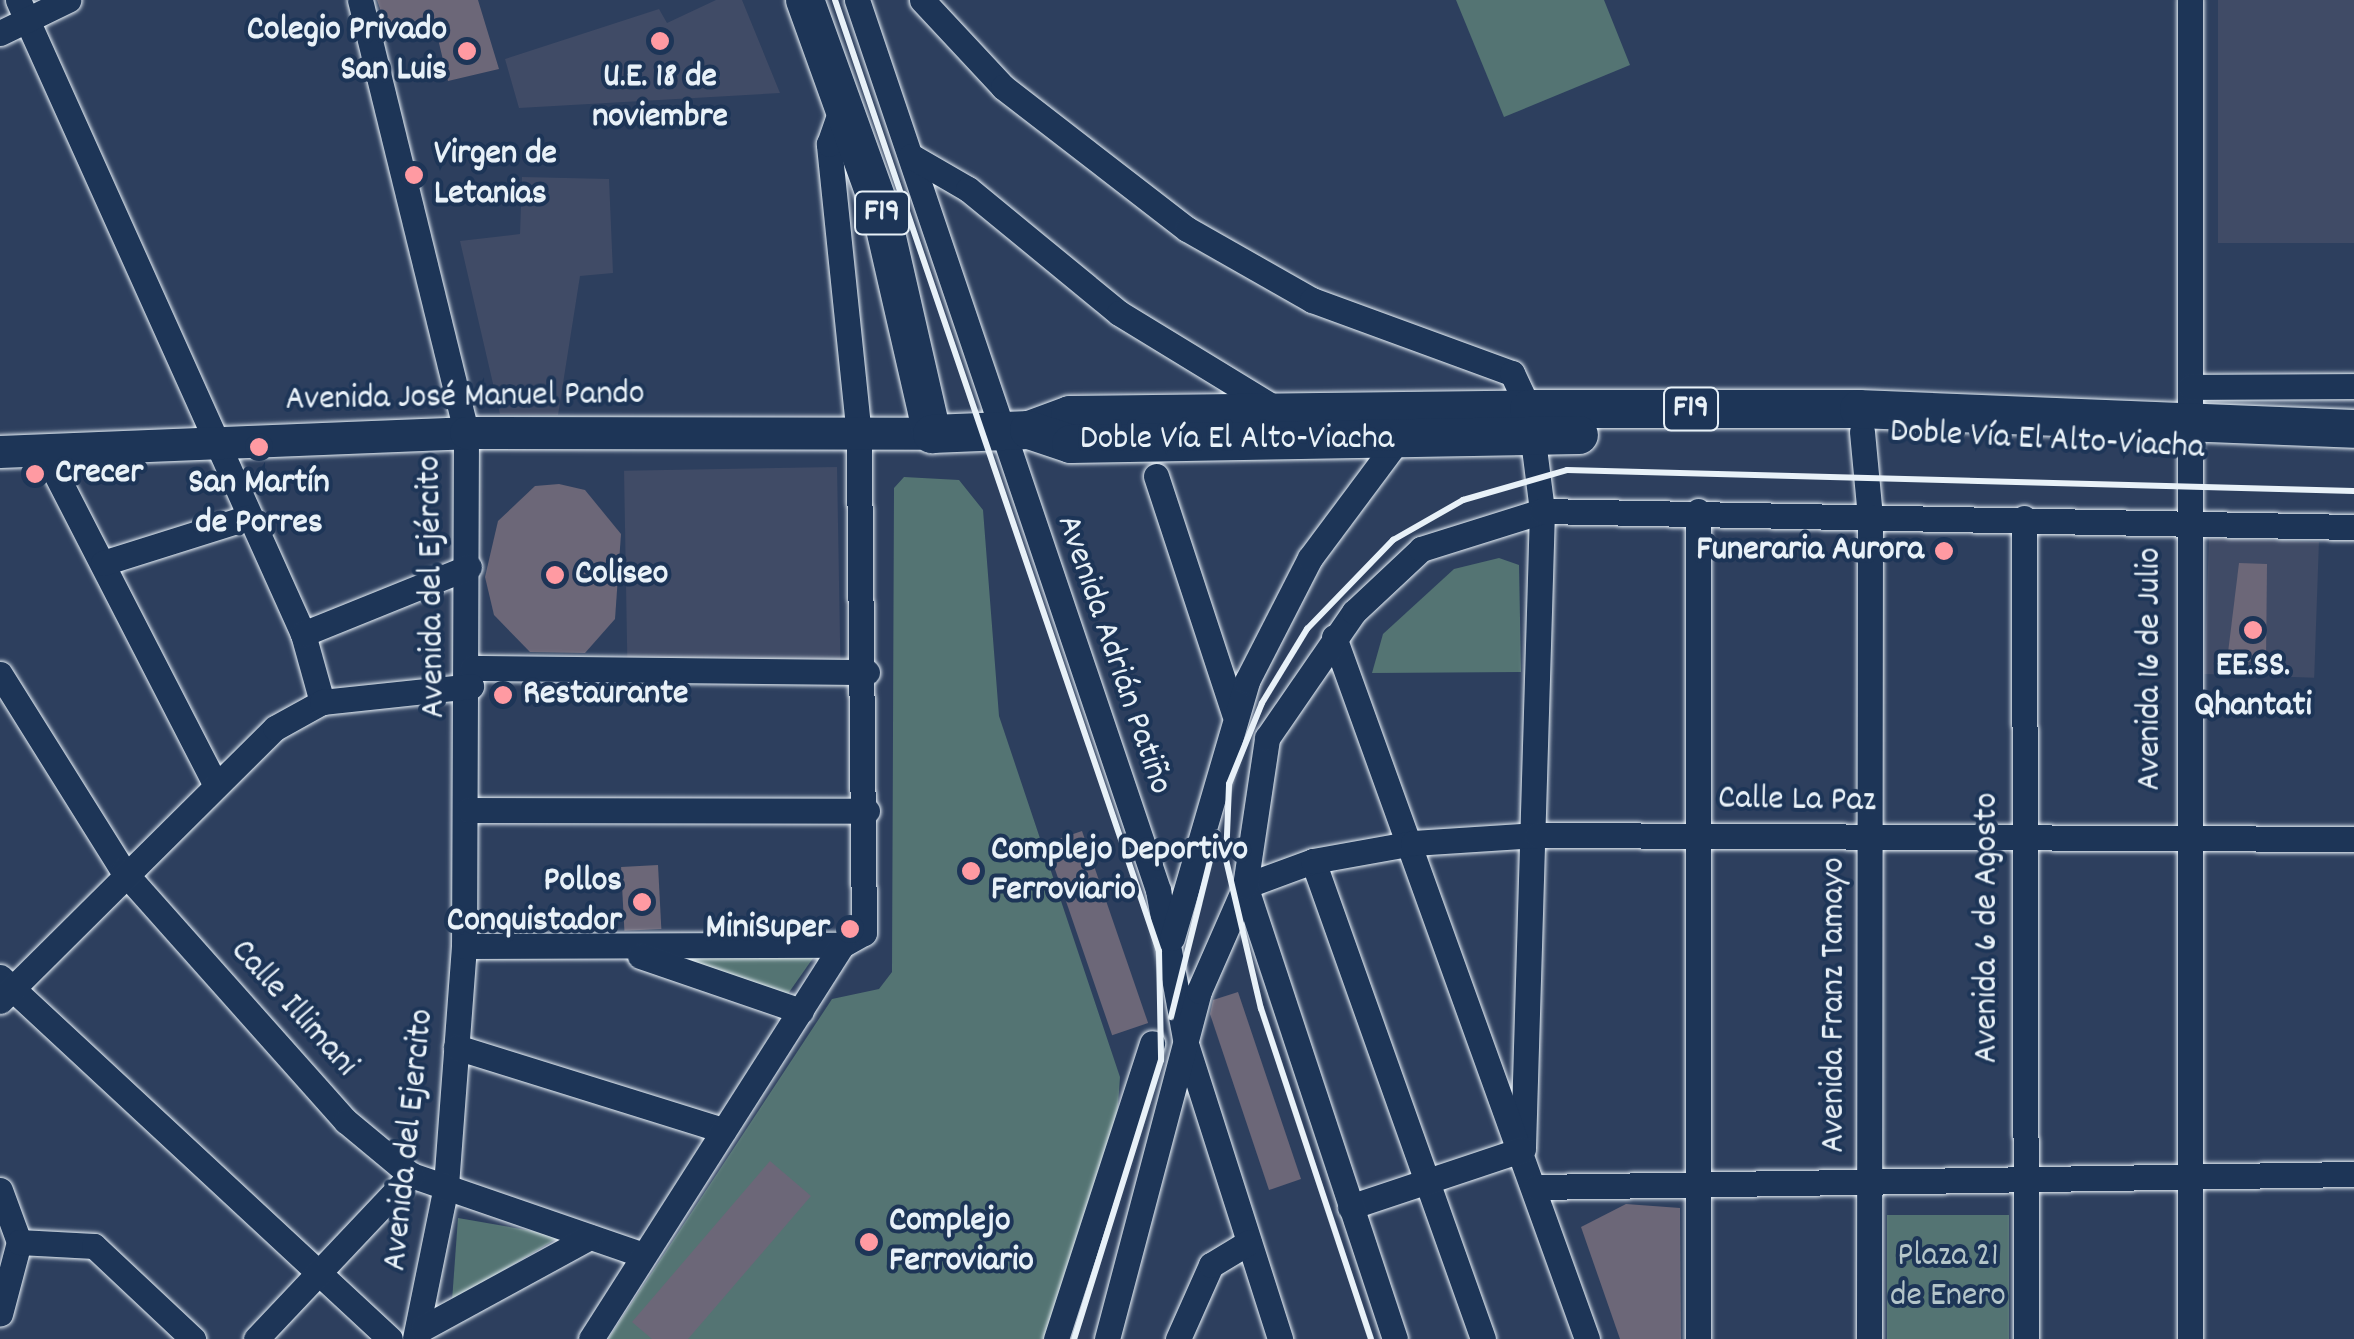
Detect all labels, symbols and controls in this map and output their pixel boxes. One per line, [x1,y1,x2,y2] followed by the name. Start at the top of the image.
[247,10,447,92] place label: Colegio Privado San Luis
[649,30,671,52] marker: U.E. 18 de noviembre
[456,40,478,62] marker: Colegio Privado San Luis
[592,57,728,139] place label: U.E. 18 de noviembre
[434,134,557,216] place label: Virgen de Letanias
[403,164,425,186] marker: Virgen de Letanias
[852,186,912,240] road number: F19
[285,374,645,422] street label: Avenida José Manuel Pando
[1661,382,1721,436] road number: F19
[1889,412,2205,470] street label: Doble Vía El Alto-Viacha
[1080,419,1394,461] street label: Doble Vía El Alto-Viacha
[248,436,270,458] marker: San Martín de Porres
[55,453,143,495] place label: Crecer
[410,455,456,719] street label: Avenida del Ejército
[24,463,46,485] marker: Crecer
[188,463,330,545] place label: San Martín de Porres
[1046,510,1180,800] street label: Avenida Adrián Patiño
[1696,530,1924,572] place label: Funeraria Aurora
[1933,540,1955,562] marker: Funeraria Aurora
[2130,547,2172,791] street label: Avenida 16 de Julio
[575,554,668,596] place label: Coliseo
[544,564,566,586] marker: Coliseo
[2242,619,2264,641] marker: EE.SS. Qhantati
[2194,646,2312,728] place label: EE.SS. Qhantati
[523,674,688,716] place label: Restaurante
[492,684,514,706] marker: Restaurante
[1718,779,1876,823] street label: Calle La Paz
[1967,793,2009,1063] street label: Avenida 6 de Agosto
[991,830,1248,912] place label: Complejo Deportivo Ferroviario
[1814,857,1856,1153] street label: Avenida Franz Tamayo
[960,860,982,882] marker: Complejo Deportivo Ferroviario
[447,861,622,943] place label: Pollos Conquistador
[631,891,653,913] marker: Pollos Conquistador
[705,908,830,950] place label: MiniSuper
[839,918,861,940] marker: MiniSuper
[220,932,366,1086] street label: Calle Illimani
[375,1007,445,1273] street label: Avenida del Ejercito
[889,1201,1034,1283] place label: Complejo Ferroviario
[858,1231,880,1253] marker: Complejo Ferroviario
[1890,1236,2006,1318] park label: Plaza 21 de Enero

